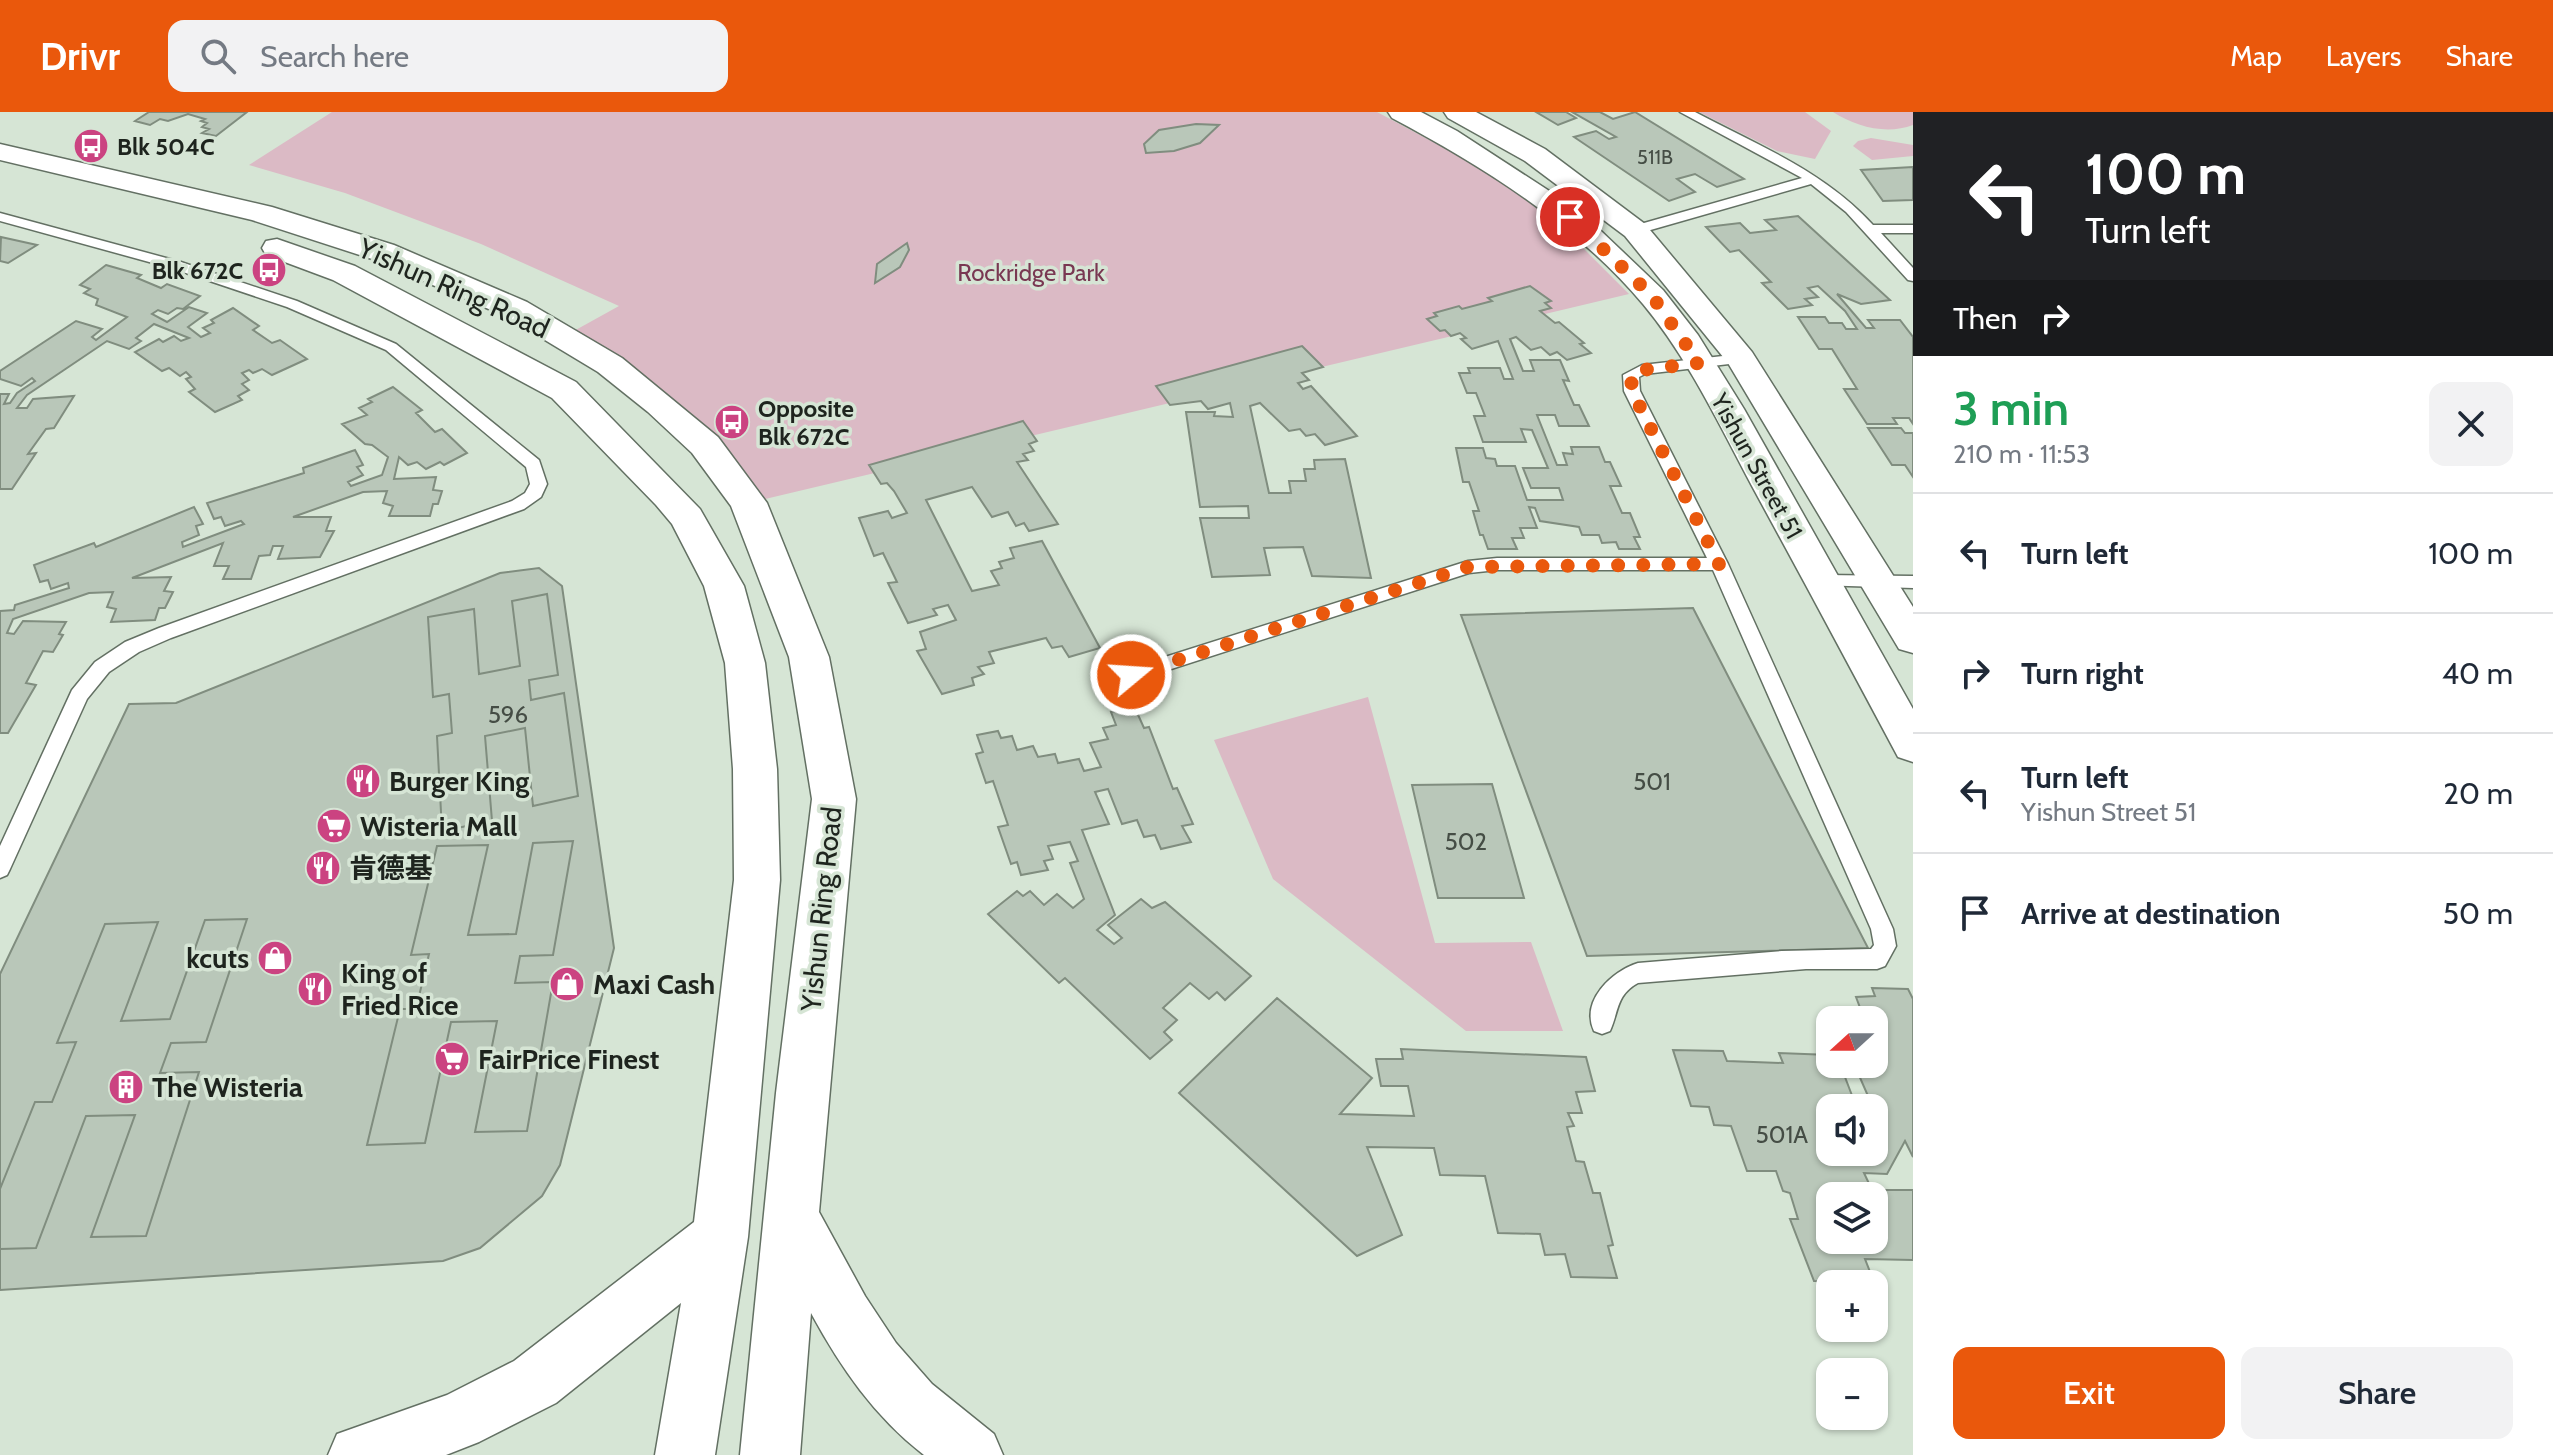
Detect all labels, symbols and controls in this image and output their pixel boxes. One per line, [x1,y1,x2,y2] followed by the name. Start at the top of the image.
[168,20,728,92] search box
[40,33,120,80] text: Drivr
[196,34,240,78] icon: search
[260,38,409,75] text: Search here
[2230,39,2282,73] text: Map
[2326,39,2401,73] text: Layers
[2445,39,2513,73] text: Share
[72,127,110,165] bus stop icon: Blk 504C
[117,132,215,161] place label: Blk 504C
[2085,140,2246,208] text: 100 m
[1953,144,2057,248] icon: left
[1637,145,1673,169] house number: 511B
[1536,183,1604,251] pin
[1548,195,1592,239] icon: arrive
[2085,208,2210,252] text: Turn left
[352,230,555,345] street label: Yishun Ring Road
[250,251,288,289] bus stop icon: Blk 672C
[152,256,243,285] place label: Blk 672C
[957,258,1105,287] park label: Rockridge Park
[2033,296,2077,340] icon: right
[1953,300,2017,337] text: Then
[1953,379,2069,437] text: 3 min
[2429,382,2513,466] button: close
[1705,387,1809,544] street label: Yishun Street 51
[758,394,854,451] place label: Opposite Blk 672C
[713,403,751,441] bus stop icon: Opposite Blk 672C
[1953,438,2090,470] text: 210 m · 11:53
[1953,531,1997,575] icon: left
[2021,535,2129,572] text: Turn left
[2428,535,2513,572] text: 100 m
[1089,633,1173,717] position arrow
[1953,651,1997,695] icon: right
[2021,655,2144,692] text: Turn right
[2442,655,2513,692] text: 40 m
[488,700,528,729] house number: 596
[2021,759,2129,796] text: Turn left
[344,762,382,800] restaurant icon: Burger King
[389,764,529,798] place label: Burger King
[1633,767,1671,796] house number: 501
[1953,771,1997,815] icon: left
[2443,775,2513,812] text: 20 m
[2021,796,2196,828] text: Yishun Street 51
[793,805,849,1014] street label: Yishun Ring Road
[315,807,353,845] supermarket icon: Wisteria Mall
[360,809,517,843] place label: Wisteria Mall
[1445,827,1487,856] house number: 502
[304,849,342,887] restaurant icon: 肯德基
[349,851,433,885] place label: 肯德基
[1953,891,1997,935] icon: arrive
[2021,895,2281,932] text: Arrive at destination
[2443,895,2513,932] text: 50 m
[256,939,294,977] shop icon: kcuts
[186,941,249,975] place label: kcuts
[341,956,458,1022] place label: King of Fried Rice
[548,965,586,1003] shop icon: Maxi Cash
[593,967,715,1001] place label: Maxi Cash
[296,970,334,1008] restaurant icon: King of Fried Rice
[1816,1006,1888,1078] north arrow
[1816,1006,1888,1430] map controls
[433,1040,471,1078] supermarket icon: FairPrice Finest
[478,1042,660,1076] place label: FairPrice Finest
[107,1068,145,1106] building icon: The Wisteria
[152,1070,303,1104] place label: The Wisteria
[1816,1094,1888,1166] button: sound
[1756,1120,1808,1149] house number: 501A
[1816,1182,1888,1254] button: layers
[1816,1270,1888,1342] button: +
[1953,1347,2225,1439] button: Exit
[2241,1347,2513,1439] button: Share
[1816,1358,1888,1430] button: −

